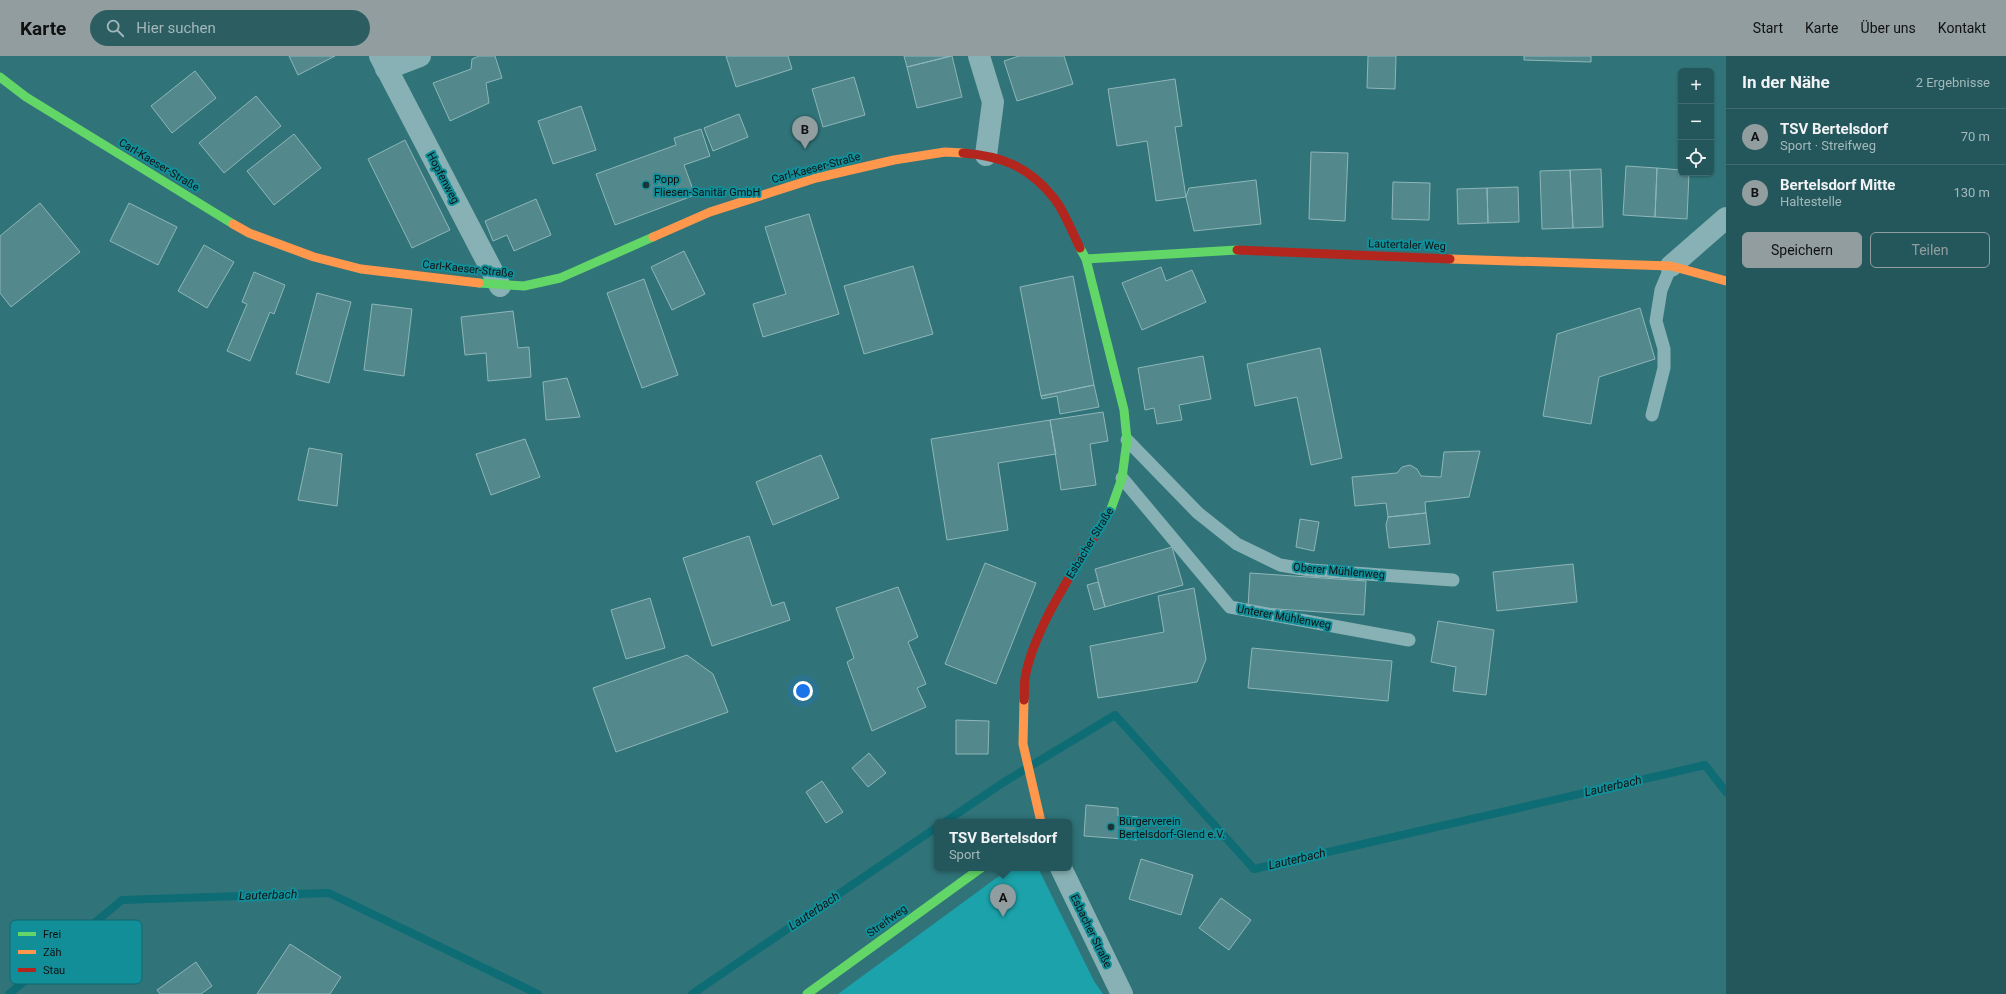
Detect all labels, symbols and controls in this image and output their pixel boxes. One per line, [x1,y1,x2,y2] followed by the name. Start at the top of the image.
[90,10,370,46] search box
[20,17,66,40] text: Karte
[104,17,126,39] icon: search
[136,19,216,37] text: Hier suchen
[1753,20,1783,36] text: Start
[1805,20,1839,36] text: Karte
[1861,20,1916,36] text: Über uns
[1938,20,1986,36] text: Kontakt
[1678,68,1714,176] map controls
[1678,68,1714,104] button: +
[1742,72,1830,92] text: In der Nähe
[1916,75,1990,90] text: 2 Ergebnisse
[1678,104,1714,140] button: −
[792,116,818,149] pin: B
[1780,120,1888,138] text: TSV Bertelsdorf
[1751,129,1759,144] text: A
[1961,129,1990,144] text: 70 m
[116,136,202,194] street label: Carl-Kaeser-Straße
[1780,138,1876,153] text: Sport · Streifweg
[1678,140,1714,176] button: locate
[424,150,462,206] street label: Hopfenweg
[770,150,862,186] street label: Carl-Kaeser-Straße
[654,173,760,199] place label: Popp Fliesen-Sanitär GmbH
[1780,176,1895,194] text: Bertelsdorf Mitte
[641,180,651,190] marker: Popp Fliesen-Sanitär GmbH
[1751,185,1759,200] text: B
[1953,185,1990,200] text: 130 m
[1780,194,1842,209] text: Haltestelle
[1742,232,1862,268] button: Speichern
[1870,232,1990,268] button: Teilen
[1368,237,1446,253] street label: Lautertaler Weg
[422,258,514,280] street label: Carl-Kaeser-Straße
[1064,505,1116,581] street label: Esbacher Straße
[1293,561,1385,581] street label: Oberer Mühlenweg
[1236,602,1332,632] street label: Unterer Mühlenweg
[793,681,813,701] your location
[1583,773,1643,799] water label: Lauterbach
[1119,815,1225,841] place label: Bürgerverein Bertelsdorf-Glend e.V.
[934,819,1072,871] popup
[1106,822,1116,832] marker: Bürgerverein Bertelsdorf-Glend e.V.
[949,829,1057,847] text: TSV Bertelsdorf
[1267,846,1327,872] water label: Lauterbach
[949,847,980,862] text: Sport
[990,884,1016,917] pin: A
[239,887,297,903] water label: Lauterbach
[786,889,842,933] water label: Lauterbach
[1068,892,1114,970] street label: Esbacher Straße
[864,902,910,940] street label: Streifweg
[10,920,142,984] legend
[43,928,61,941] text: Frei
[43,946,62,959] text: Zäh
[43,964,65,977] text: Stau

